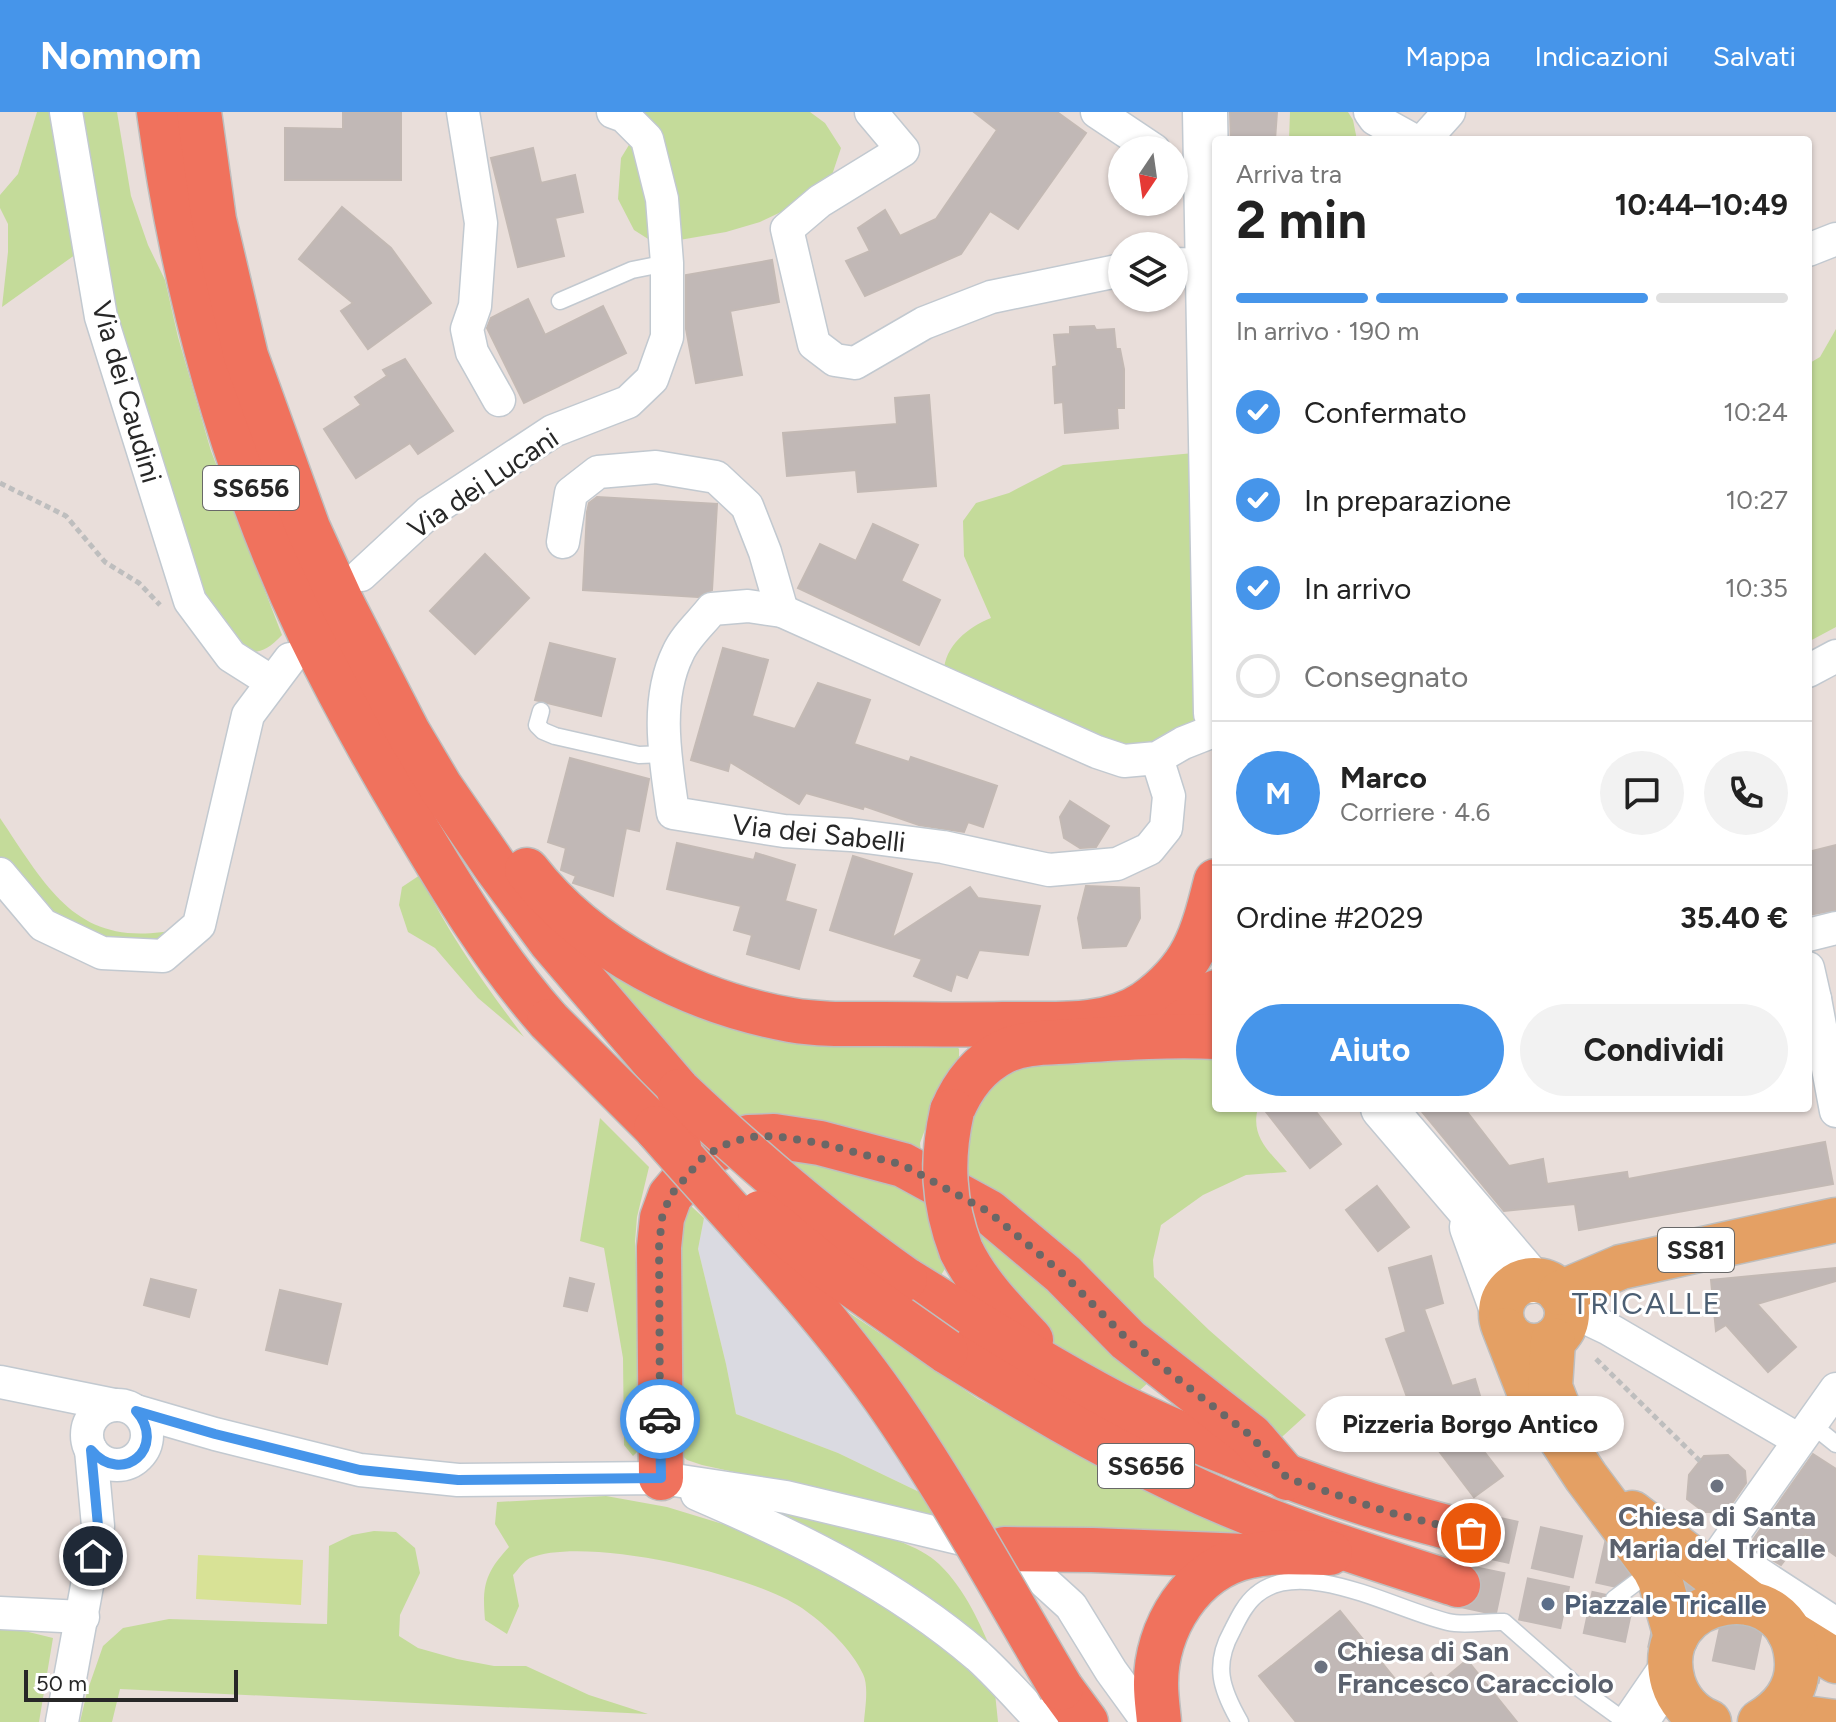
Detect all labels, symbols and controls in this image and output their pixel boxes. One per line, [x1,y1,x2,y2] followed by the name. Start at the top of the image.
[40,33,201,79] text: Nomnom
[1405,39,1491,73] text: Mappa
[1535,39,1669,73] text: Indicazioni
[1713,39,1796,73] text: Salvati
[1108,136,1188,216] north arrow
[1108,136,1188,312] map controls
[1236,158,1342,190] text: Arriva tra
[1615,186,1788,223] text: 10:44–10:49
[1236,189,1367,251] text: 2 min
[1108,232,1188,312] button: layers
[85,297,169,487] street label: Via dei Caudini
[1236,315,1419,347] text: In arrivo · 190 m
[1236,390,1280,434] icon: check
[1304,394,1467,431] text: Confermato
[1723,396,1788,428] text: 10:24
[401,420,565,546] street label: Via dei Lucani
[203,466,299,510] road number: SS656
[1236,478,1280,522] icon: check
[1304,482,1511,519] text: In preparazione
[1726,484,1788,516] text: 10:27
[1236,566,1280,610] icon: check
[1304,570,1411,607] text: In arrivo
[1725,572,1788,604] text: 10:35
[1304,658,1468,695] text: Consegnato
[1600,751,1684,835] button: chat
[1704,751,1788,835] button: phone
[1340,759,1427,796] text: Marco
[1265,775,1291,812] text: M
[1340,796,1490,828] text: Corriere · 4.6
[731,807,907,859] street label: Via dei Sabelli
[1236,899,1423,936] text: Ordine #2029
[1680,899,1788,936] text: 35.40 €
[1236,1004,1504,1096] button: Aiuto
[1520,1004,1788,1096] button: Condividi
[1658,1228,1734,1272] road number: SS81
[1572,1285,1722,1322] district label: TRICALLE
[620,1379,700,1459] courier
[638,1397,682,1441] icon: car
[1317,1397,1625,1453] callout: Pizzeria Borgo Antico
[1342,1408,1598,1440] text: Pizzeria Borgo Antico
[1098,1444,1194,1488] road number: SS656
[1708,1477,1726,1495] marker: Chiesa di Santa Maria del Tricalle
[1437,1499,1505,1567] pin
[1609,1499,1825,1565] place label: Chiesa di Santa Maria del Tricalle
[1449,1511,1493,1555] icon: bag
[59,1522,127,1590] pin
[71,1534,115,1578] icon: home
[1564,1587,1767,1621] place label: Piazzale Tricalle
[1539,1595,1557,1613] marker: Piazzale Tricalle
[1337,1634,1614,1700] place label: Chiesa di San Francesco Caracciolo
[1312,1658,1330,1676] marker: Chiesa di San Francesco Caracciolo
[24,1666,238,1702] scale bar
[36,1670,87,1697] text: 50 m

